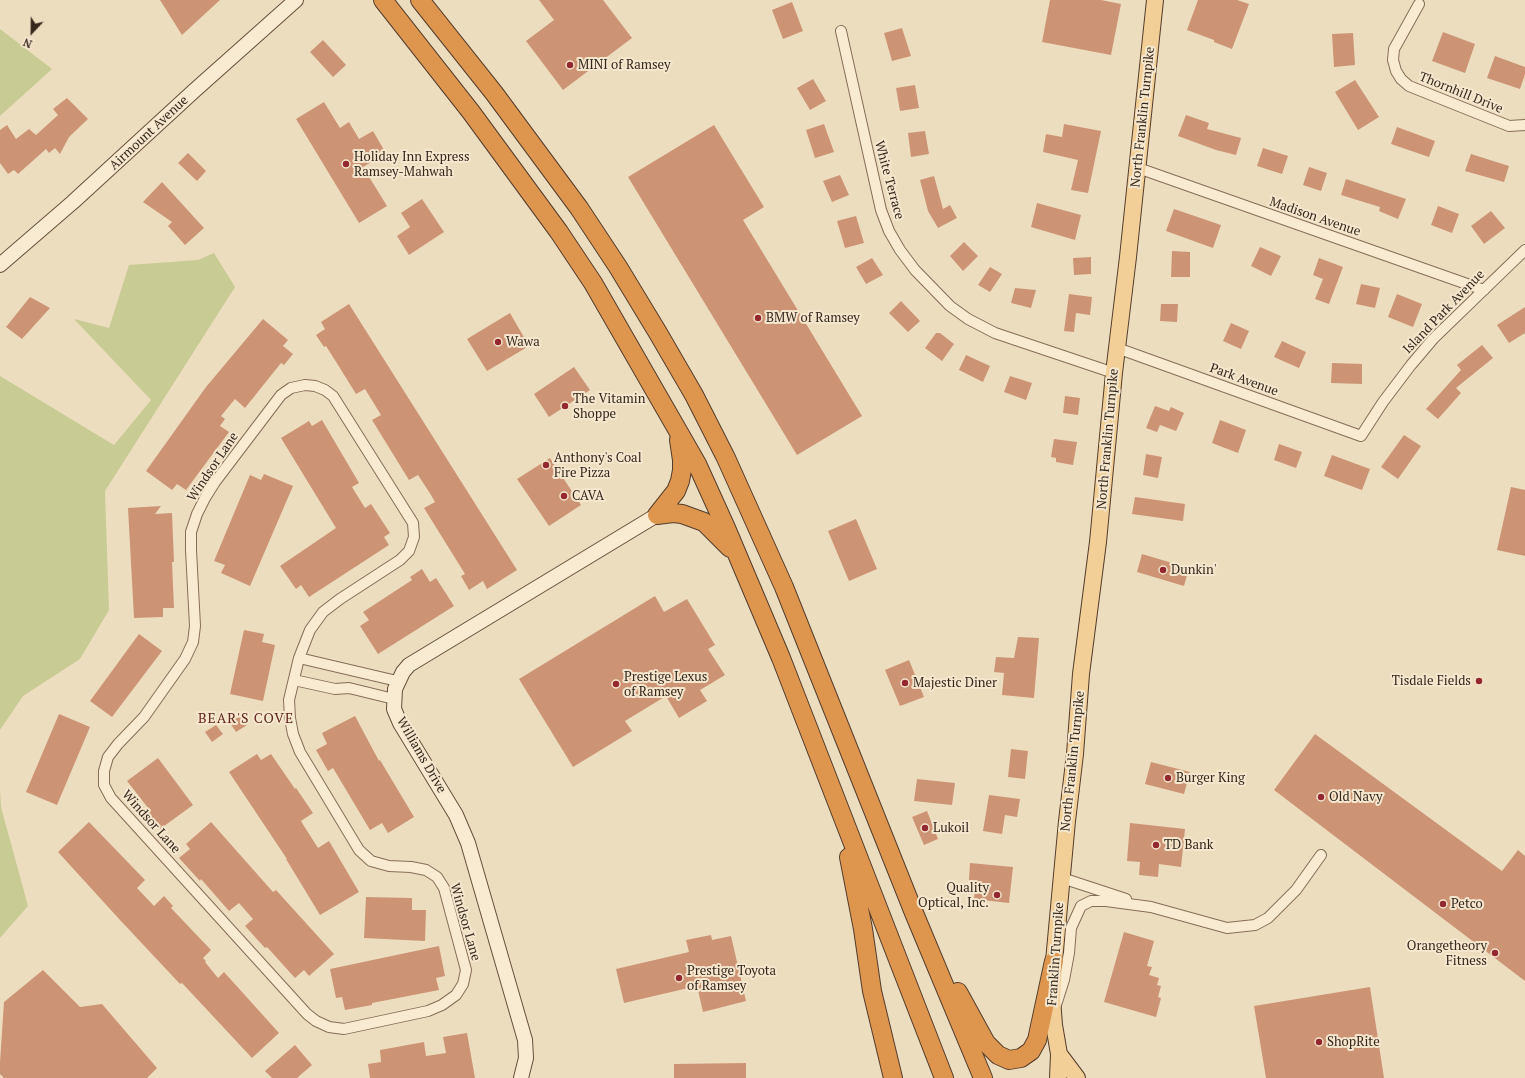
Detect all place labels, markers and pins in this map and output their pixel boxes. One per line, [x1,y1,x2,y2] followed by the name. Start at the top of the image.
[578,57,670,73] place label: MINI of Ramsey
[565,60,575,70] marker: MINI of Ramsey
[354,149,470,180] place label: Holiday Inn Express Ramsey-Mahwah
[341,159,351,169] marker: Holiday Inn Express Ramsey-Mahwah
[766,310,860,326] place label: BMW of Ramsey
[753,313,763,323] marker: BMW of Ramsey
[506,334,540,350] place label: Wawa
[493,337,503,347] marker: Wawa
[573,391,645,422] place label: The Vitamin Shoppe
[560,401,570,411] marker: The Vitamin Shoppe
[554,450,642,481] place label: Anthony's Coal Fire Pizza
[541,460,551,470] marker: Anthony's Coal Fire Pizza
[572,488,604,504] place label: CAVA
[559,491,569,501] marker: CAVA
[1171,562,1217,578] place label: Dunkin'
[1158,565,1168,575] marker: Dunkin'
[624,669,707,700] place label: Prestige Lexus of Ramsey
[1392,673,1471,689] place label: Tisdale Fields
[913,675,997,691] place label: Majestic Diner
[1474,676,1484,686] marker: Tisdale Fields
[900,678,910,688] marker: Majestic Diner
[611,679,621,689] marker: Prestige Lexus of Ramsey
[1176,770,1245,786] place label: Burger King
[1163,773,1173,783] marker: Burger King
[1329,789,1383,805] place label: Old Navy
[1316,792,1326,802] marker: Old Navy
[933,820,969,836] place label: Lukoil
[920,823,930,833] marker: Lukoil
[1164,837,1213,853] place label: TD Bank
[1151,840,1161,850] marker: TD Bank
[918,880,989,911] place label: Quality Optical, Inc.
[992,890,1002,900] marker: Quality Optical, Inc.
[1451,896,1483,912] place label: Petco
[1438,899,1448,909] marker: Petco
[1407,938,1487,969] place label: Orangetheory Fitness
[1490,948,1500,958] marker: Orangetheory Fitness
[687,963,776,994] place label: Prestige Toyota of Ramsey
[674,973,684,983] marker: Prestige Toyota of Ramsey
[1327,1034,1380,1050] place label: ShopRite
[1314,1037,1324,1047] marker: ShopRite

